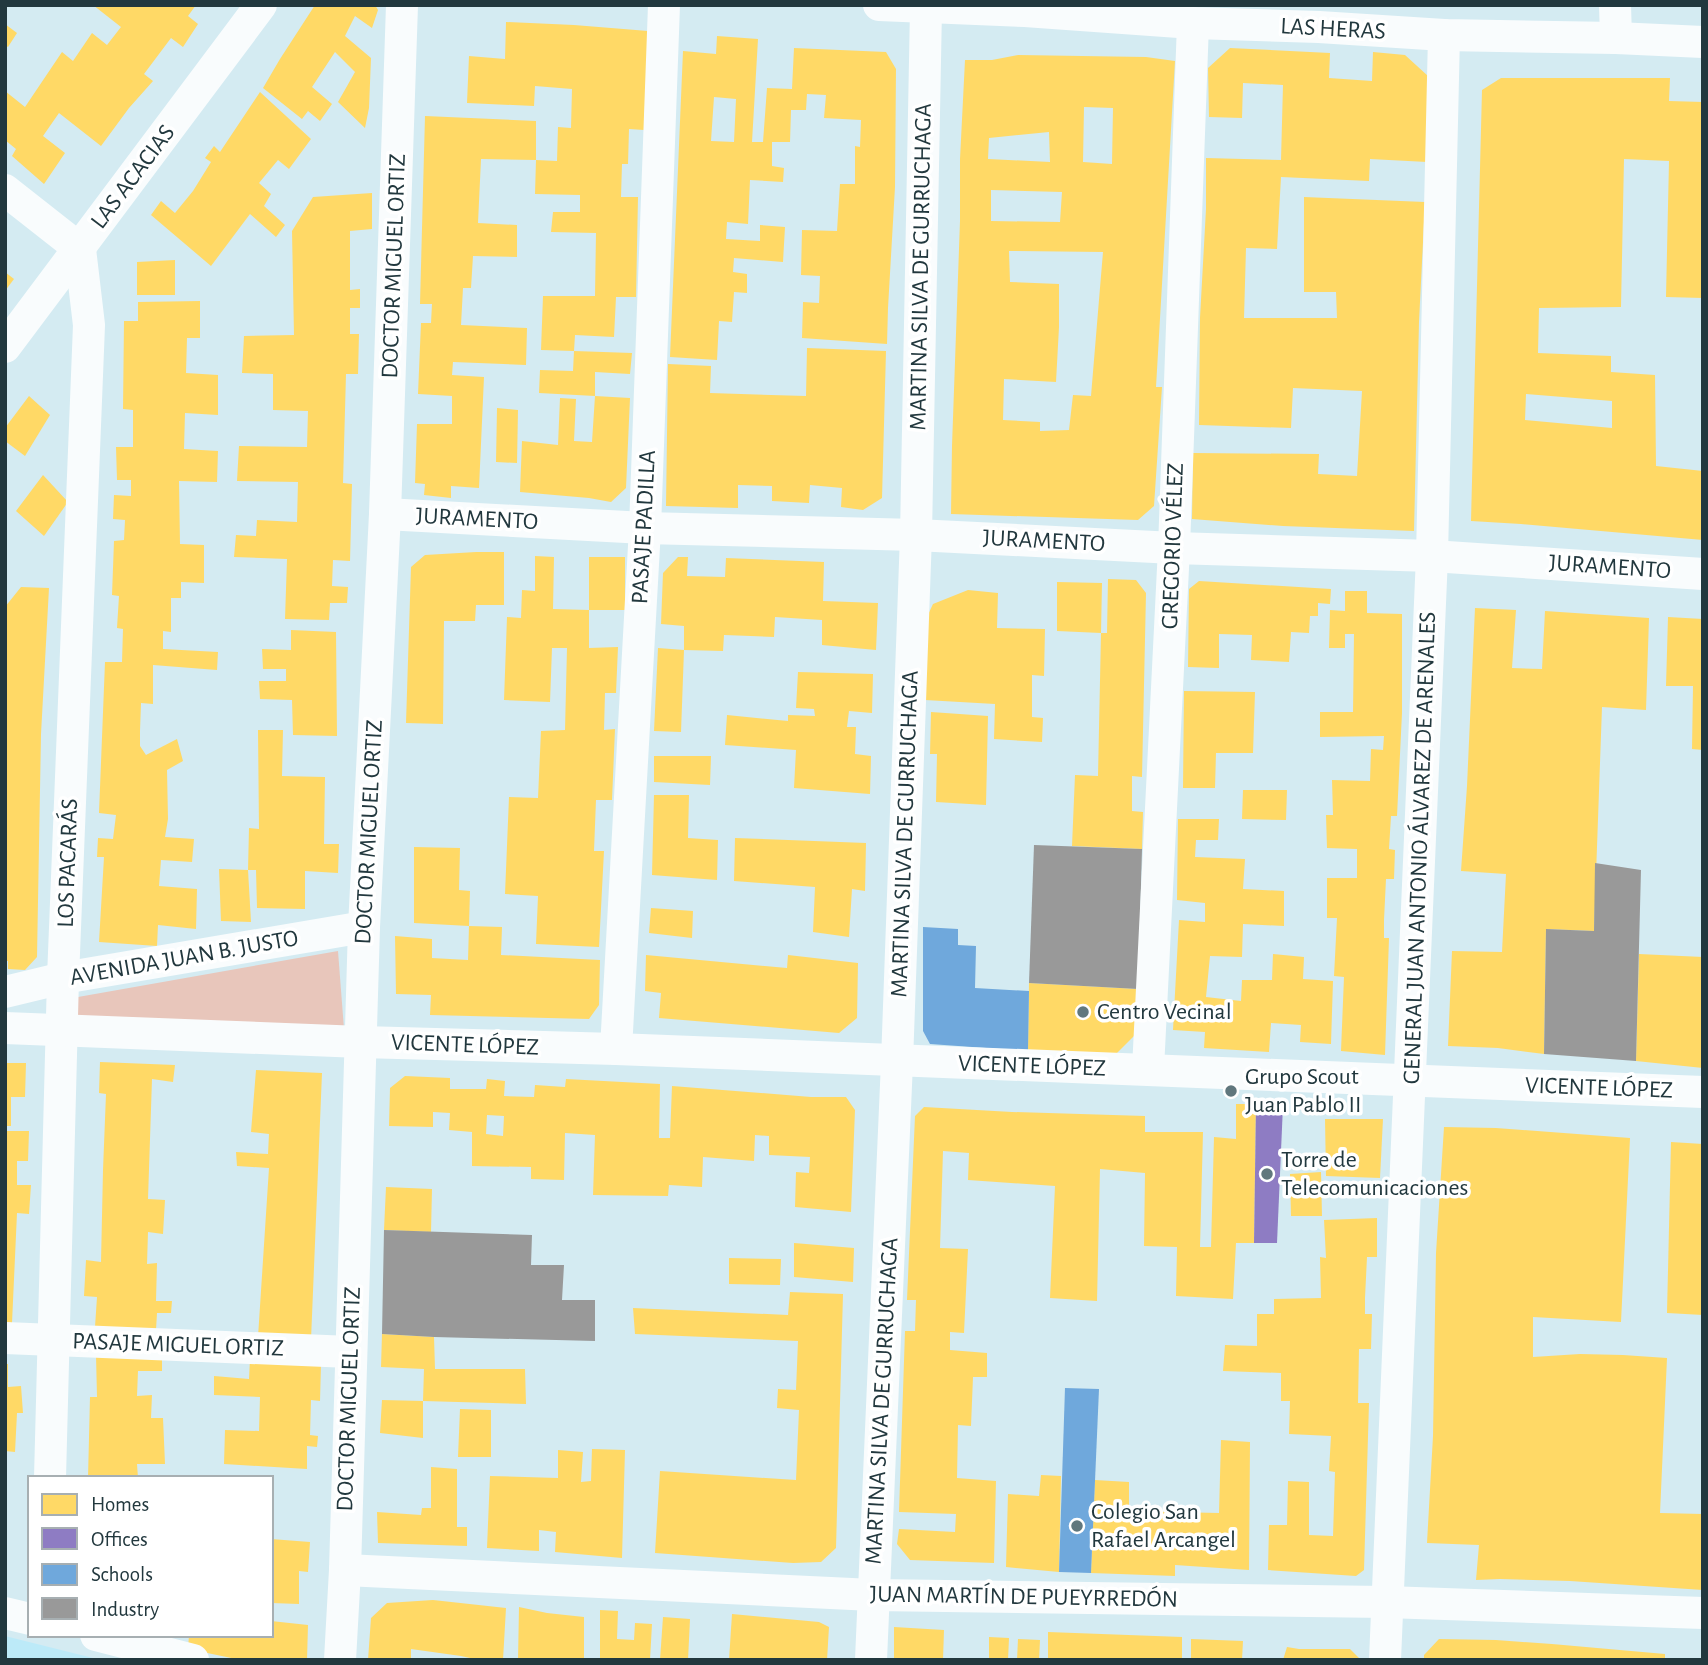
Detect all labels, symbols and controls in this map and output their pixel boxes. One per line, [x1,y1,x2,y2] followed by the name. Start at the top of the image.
[1280,14,1386,44] street label: LAS HERAS
[906,103,936,431] street label: MARTINA SILVA DE GURRUCHAGA
[86,121,180,233] street label: LAS ACACIAS
[378,153,410,379] street label: DOCTOR MIGUEL ORTIZ
[628,449,660,605] street label: PASAJE PADILLA
[1156,462,1188,630] street label: GREGORIO VÉLEZ
[415,504,539,534] street label: JURAMENTO
[982,526,1106,556] street label: JURAMENTO
[1548,551,1672,583] street label: JURAMENTO
[1398,611,1440,1085] street label: GENERAL JUAN ANTONIO ÁLVAREZ DE ARENALES
[887,670,923,998] street label: MARTINA SILVA DE GURRUCHAGA
[351,719,387,945] street label: DOCTOR MIGUEL ORTIZ
[52,798,82,928] street label: LOS PACARÁS
[68,926,300,990] street label: AVENIDA JUAN B. JUSTO
[1097,1000,1232,1024] place label: Centro Vecinal
[1075,1004,1091,1020] marker: Centro Vecinal
[391,1028,539,1060] street label: VICENTE LÓPEZ
[958,1049,1106,1081] street label: VICENTE LÓPEZ
[1245,1065,1361,1117] place label: Grupo Scout Juan Pablo II
[1525,1071,1673,1103] street label: VICENTE LÓPEZ
[1223,1083,1239,1099] marker: Grupo Scout Juan Pablo II
[1281,1148,1468,1200] place label: Torre de Telecomunicaciones
[1259,1166,1275,1182] marker: Torre de Telecomunicaciones
[861,1237,903,1565] street label: MARTINA SILVA DE GURRUCHAGA
[333,1286,365,1512] street label: DOCTOR MIGUEL ORTIZ
[72,1329,284,1361] street label: PASAJE MIGUEL ORTIZ
[28,1476,273,1637] legend
[91,1494,149,1515] text: Homes
[1091,1500,1236,1552] place label: Colegio San Rafael Arcangel
[1069,1518,1085,1534] marker: Colegio San Rafael Arcangel
[91,1529,148,1550] text: Offices
[91,1564,153,1585] text: Schools
[870,1580,1178,1612] street label: JUAN MARTÍN DE PUEYRREDÓN
[91,1599,159,1620] text: Industry

